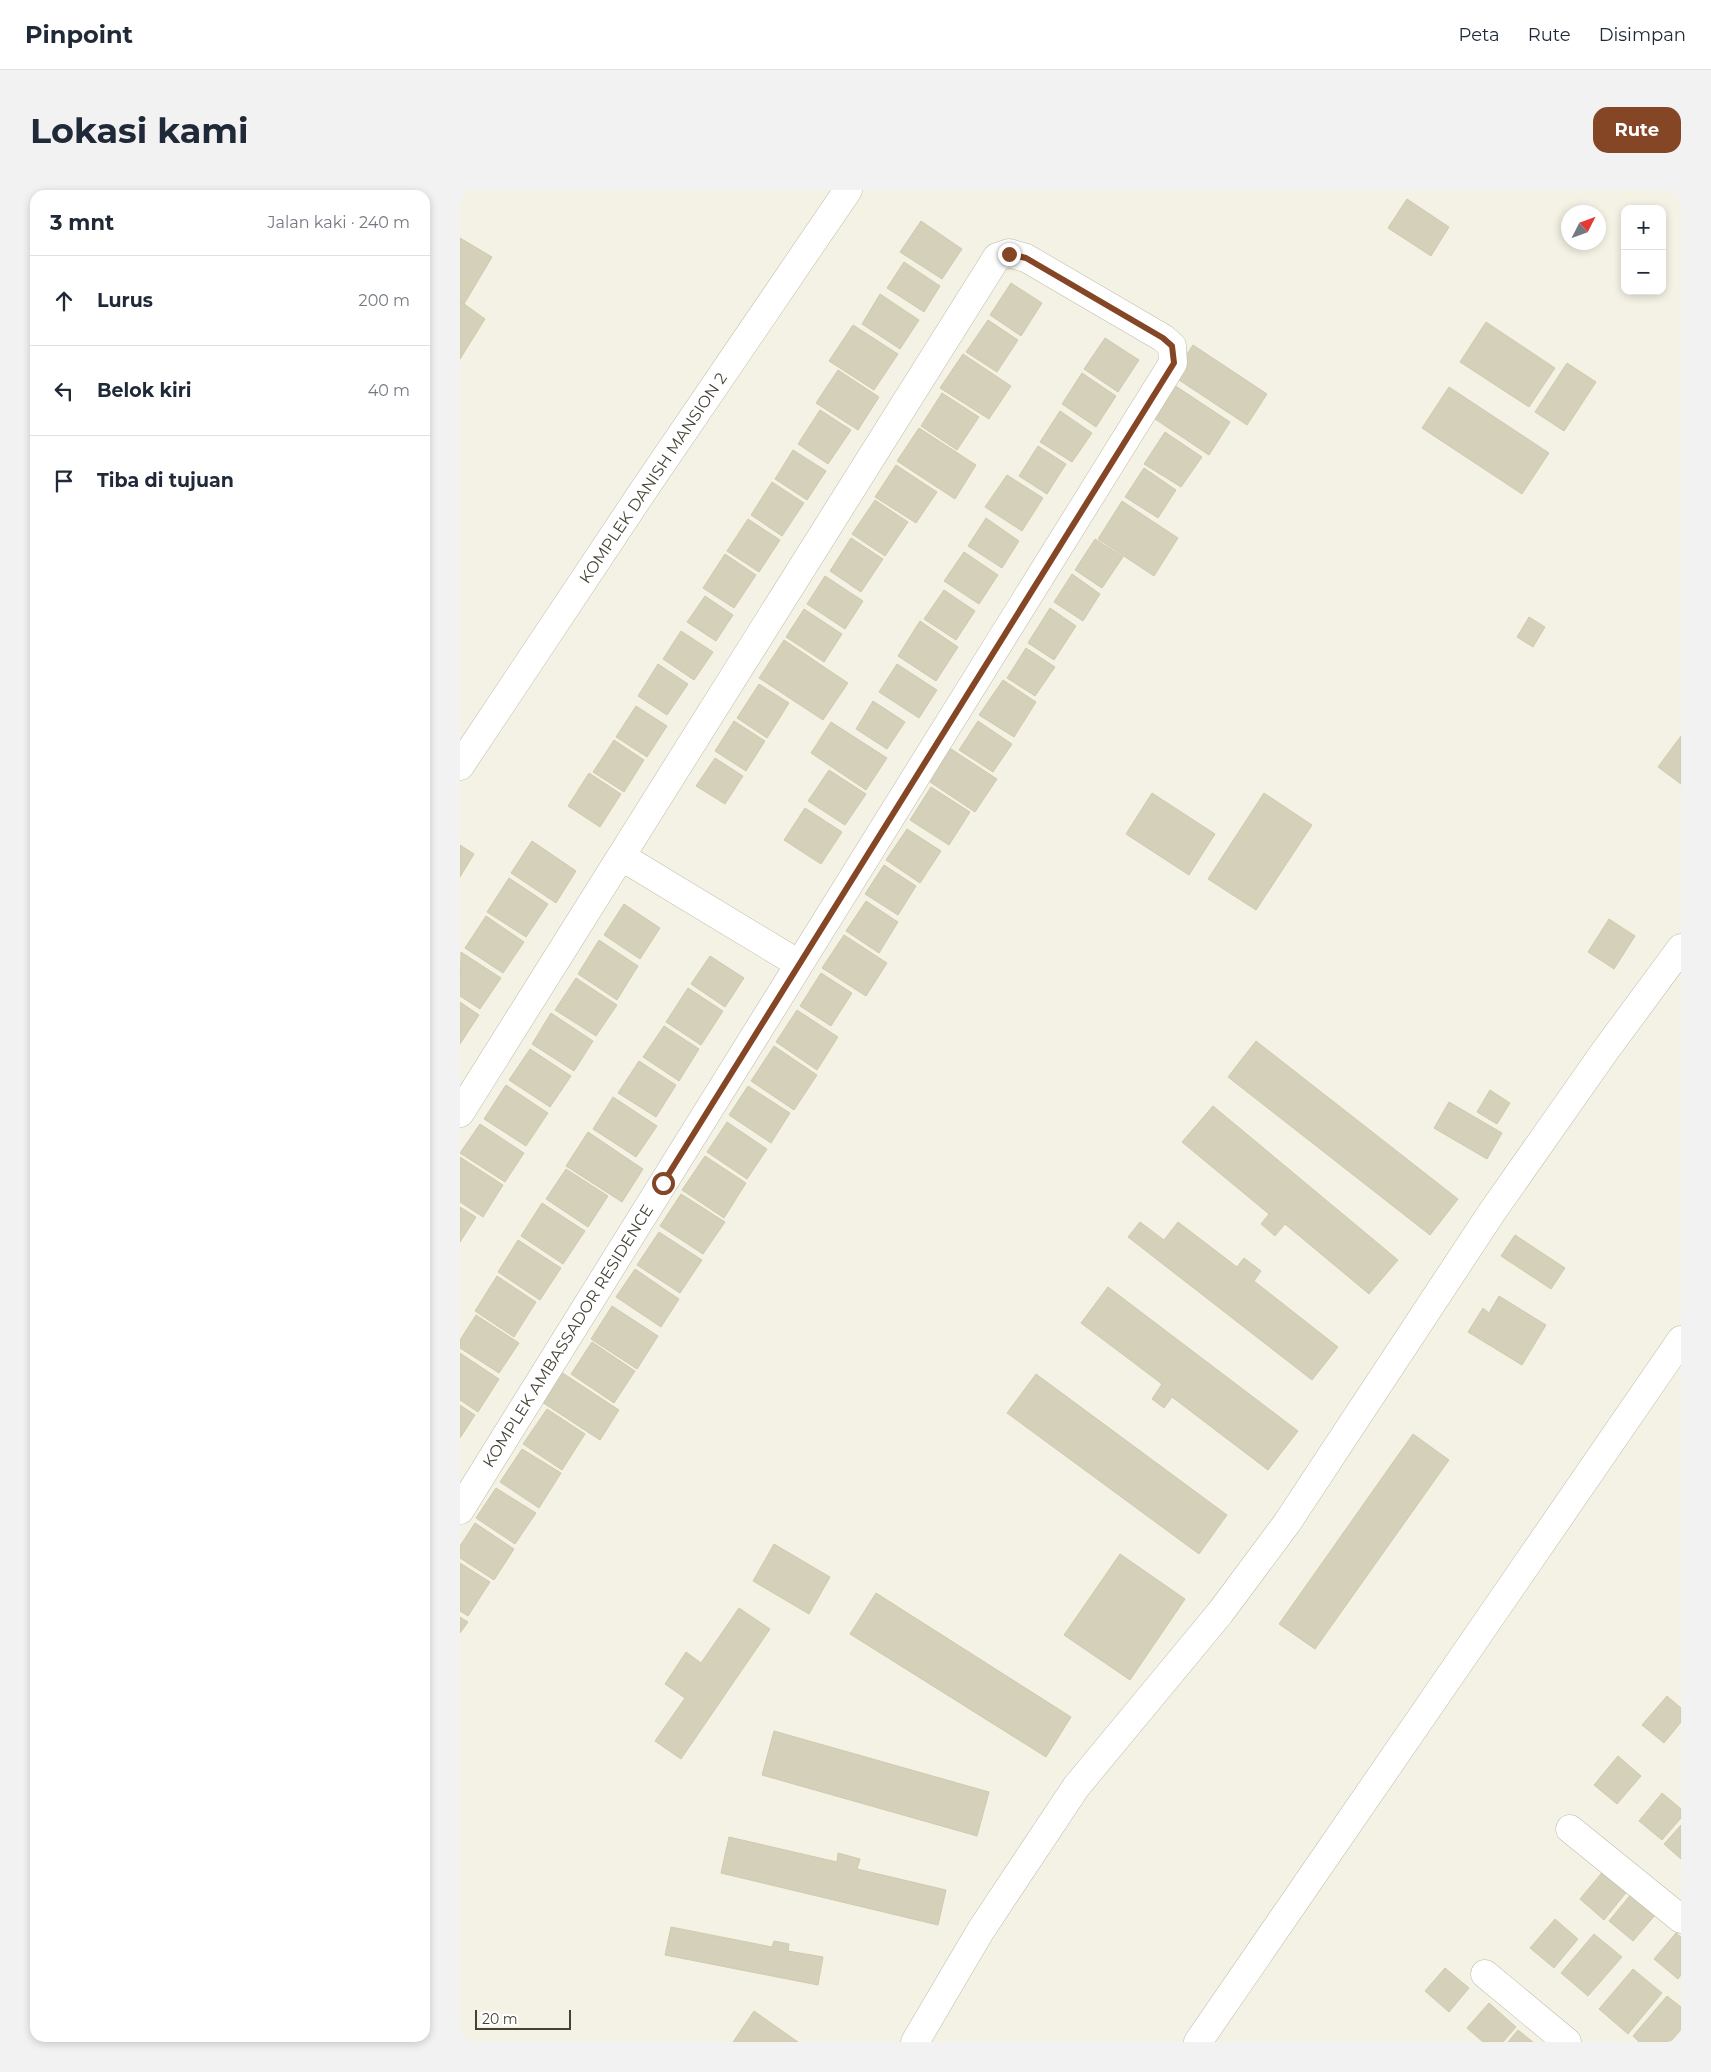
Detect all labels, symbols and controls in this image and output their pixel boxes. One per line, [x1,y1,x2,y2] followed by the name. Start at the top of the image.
[25,20,133,49] text: Pinpoint
[1459,24,1500,46] text: Peta
[1528,24,1571,46] text: Rute
[1599,24,1686,46] text: Disimpan
[1593,107,1681,153] button: Rute
[30,109,249,152] text: Lokasi kami
[1561,205,1606,250] north arrow
[1621,205,1666,295] map controls
[1621,205,1666,250] button: +
[50,210,114,235] text: 3 mnt
[268,213,410,232] text: Jalan kaki · 240 m
[998,243,1021,266] route end
[1621,250,1666,295] button: −
[50,287,78,315] icon: ahead
[97,289,153,312] text: Lurus
[359,291,410,310] text: 200 m
[575,369,731,587] street label: KOMPLEK DANISH MANSION 2
[50,377,78,405] icon: left
[97,379,192,402] text: Belok kiri
[368,381,410,400] text: 40 m
[50,467,78,495] icon: arrive
[97,469,234,492] text: Tiba di tujuan
[652,1172,675,1195] route start
[479,1201,657,1471] street label: KOMPLEK AMBASSADOR RESIDENCE
[475,2007,571,2030] scale bar
[482,2010,518,2028] text: 20 m

